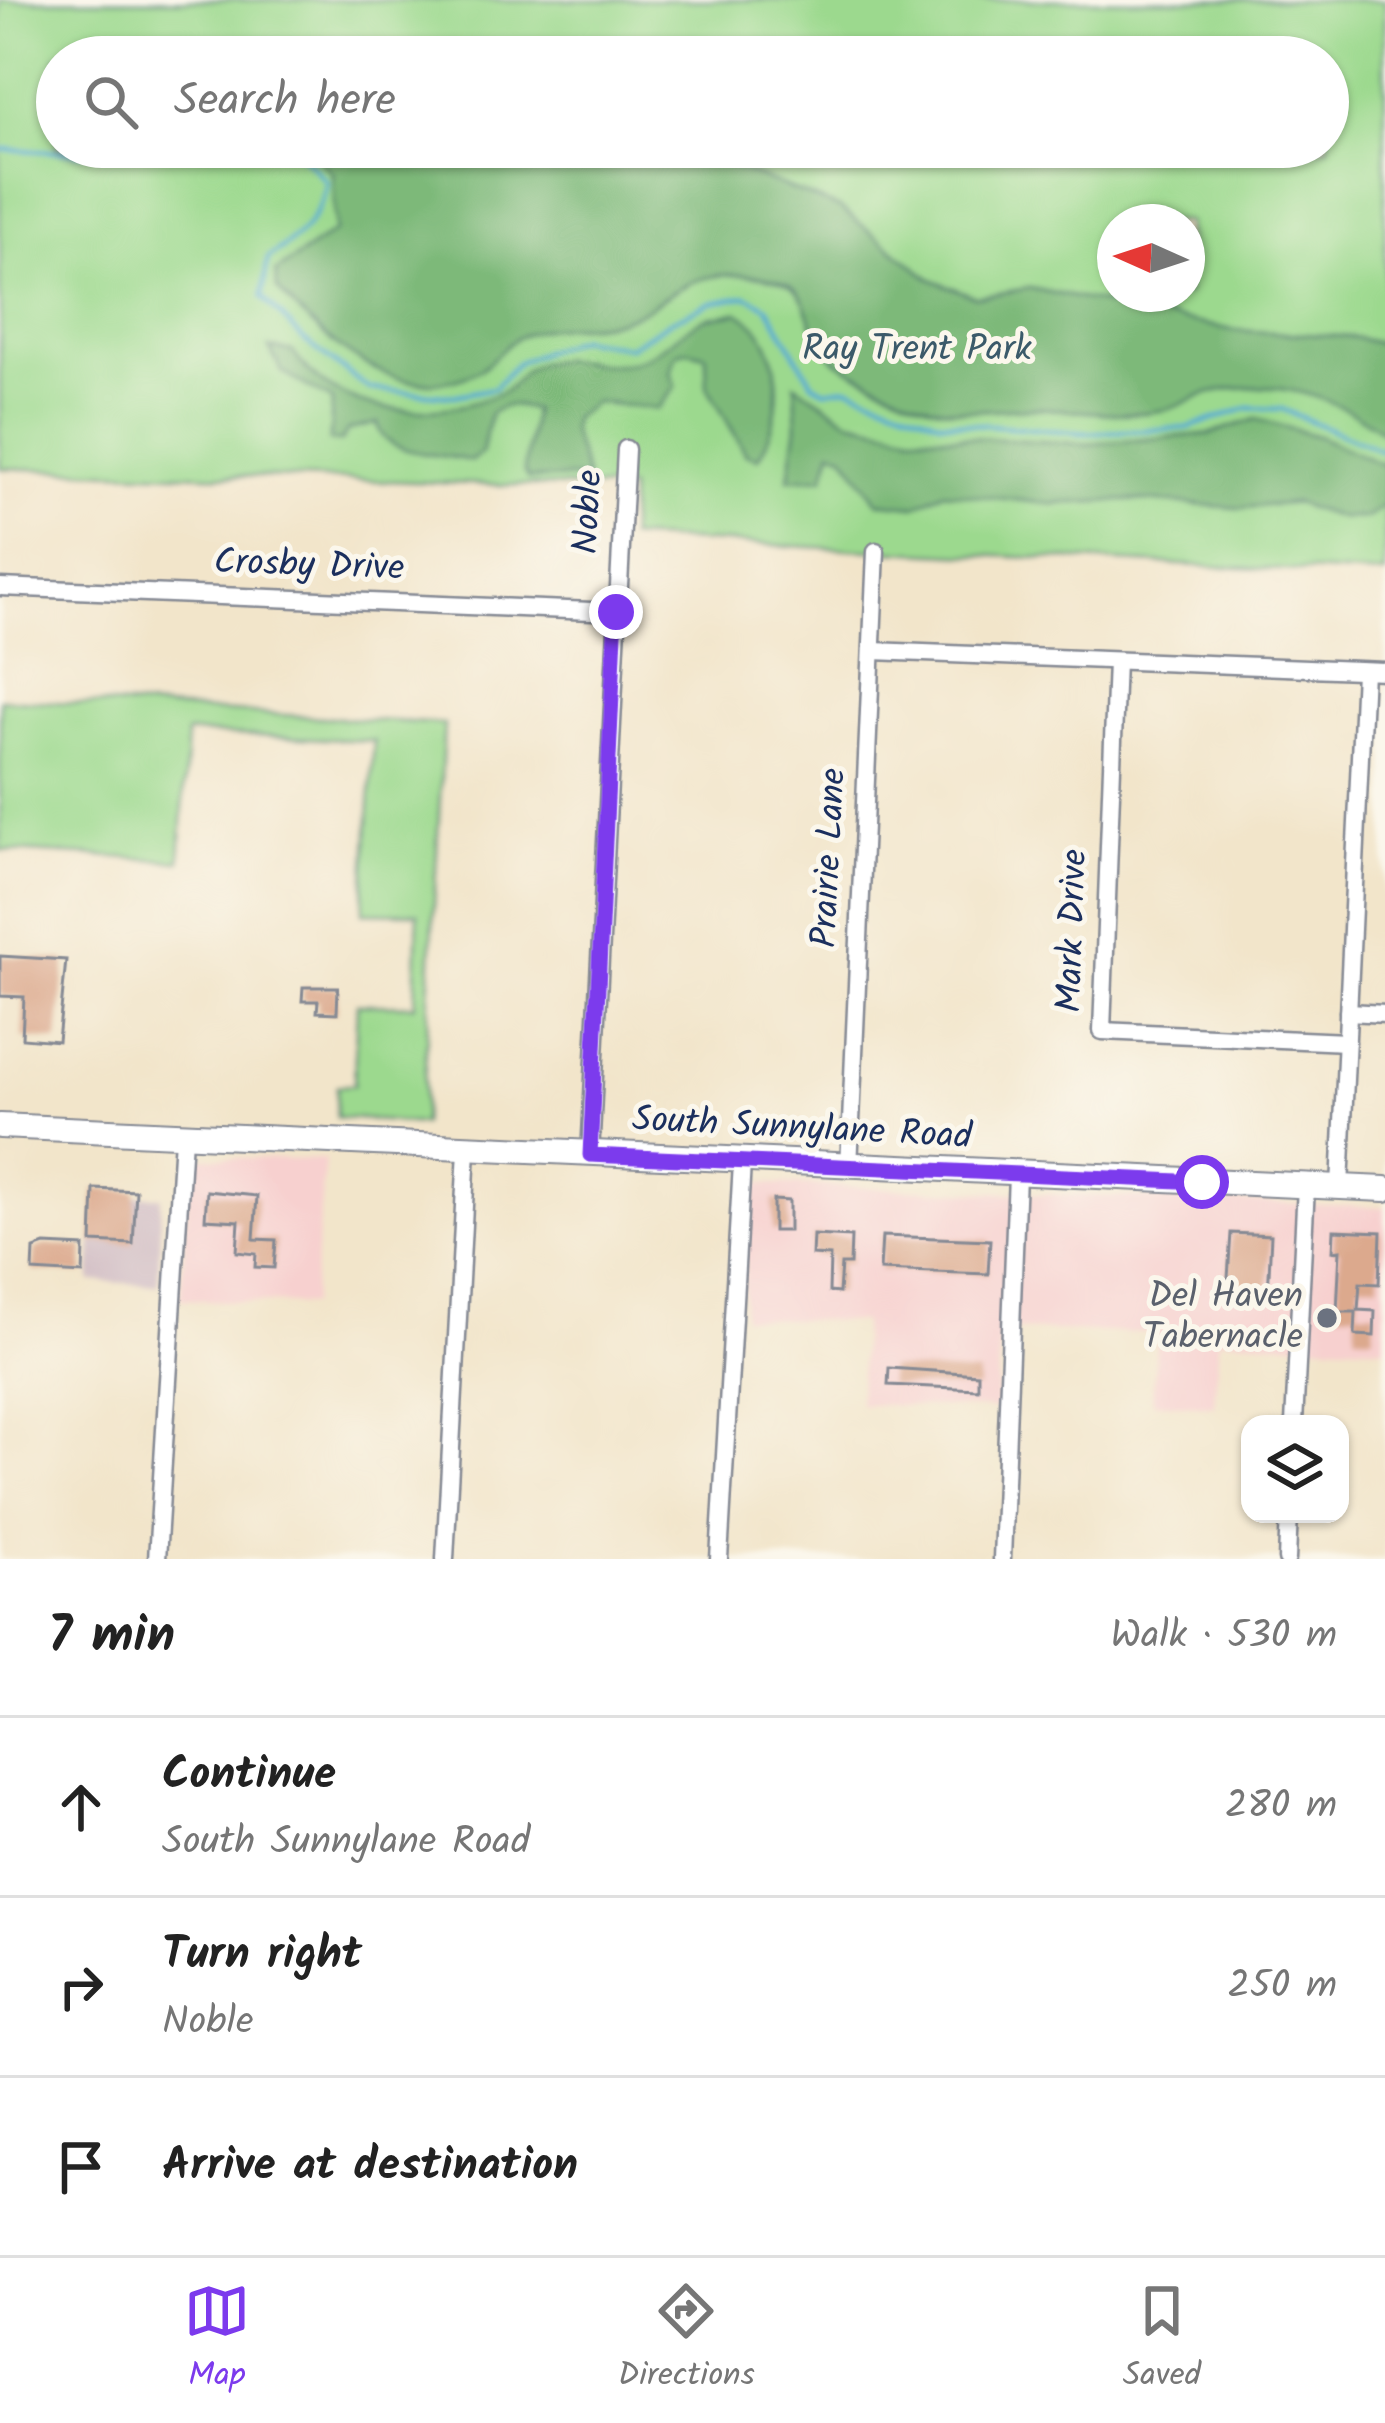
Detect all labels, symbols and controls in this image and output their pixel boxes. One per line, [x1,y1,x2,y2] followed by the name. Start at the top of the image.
[36,36,1349,168] search box
[174,66,396,138] text: Search here
[78,69,144,135] icon: search
[1097,204,1205,312] north arrow
[802,322,1033,379] park label: Ray Trent Park
[558,468,620,556] street label: Noble
[213,534,405,598] street label: Crosby Drive
[589,585,643,639] route end
[797,767,863,949] street label: Prairie Lane
[1042,848,1104,1014] street label: Mark Drive
[631,1092,974,1166] street label: South Sunnylane Road
[1175,1155,1229,1209] route start
[1143,1269,1303,1367] place label: Del Haven Tabernacle
[1314,1305,1340,1331] marker: Del Haven Tabernacle
[1241,1415,1349,1523] map controls
[1241,1415,1349,1523] button: layers
[48,1597,175,1678] text: 7 min
[1110,1606,1337,1668] text: Walk · 530 m
[162,1740,336,1812] text: Continue
[48,1774,114,1840] icon: ahead
[1225,1776,1337,1838] text: 280 m
[162,1812,530,1874] text: South Sunnylane Road
[162,1920,362,1992] text: Turn right
[48,1954,114,2020] icon: right
[1227,1956,1337,2018] text: 250 m
[162,1992,254,2054] text: Noble
[162,2131,578,2203] text: Arrive at destination
[48,2134,114,2200] icon: arrive
[184,2278,250,2403] tab: Map
[618,2278,755,2403] tab: Directions
[1123,2278,1201,2403] tab: Saved

